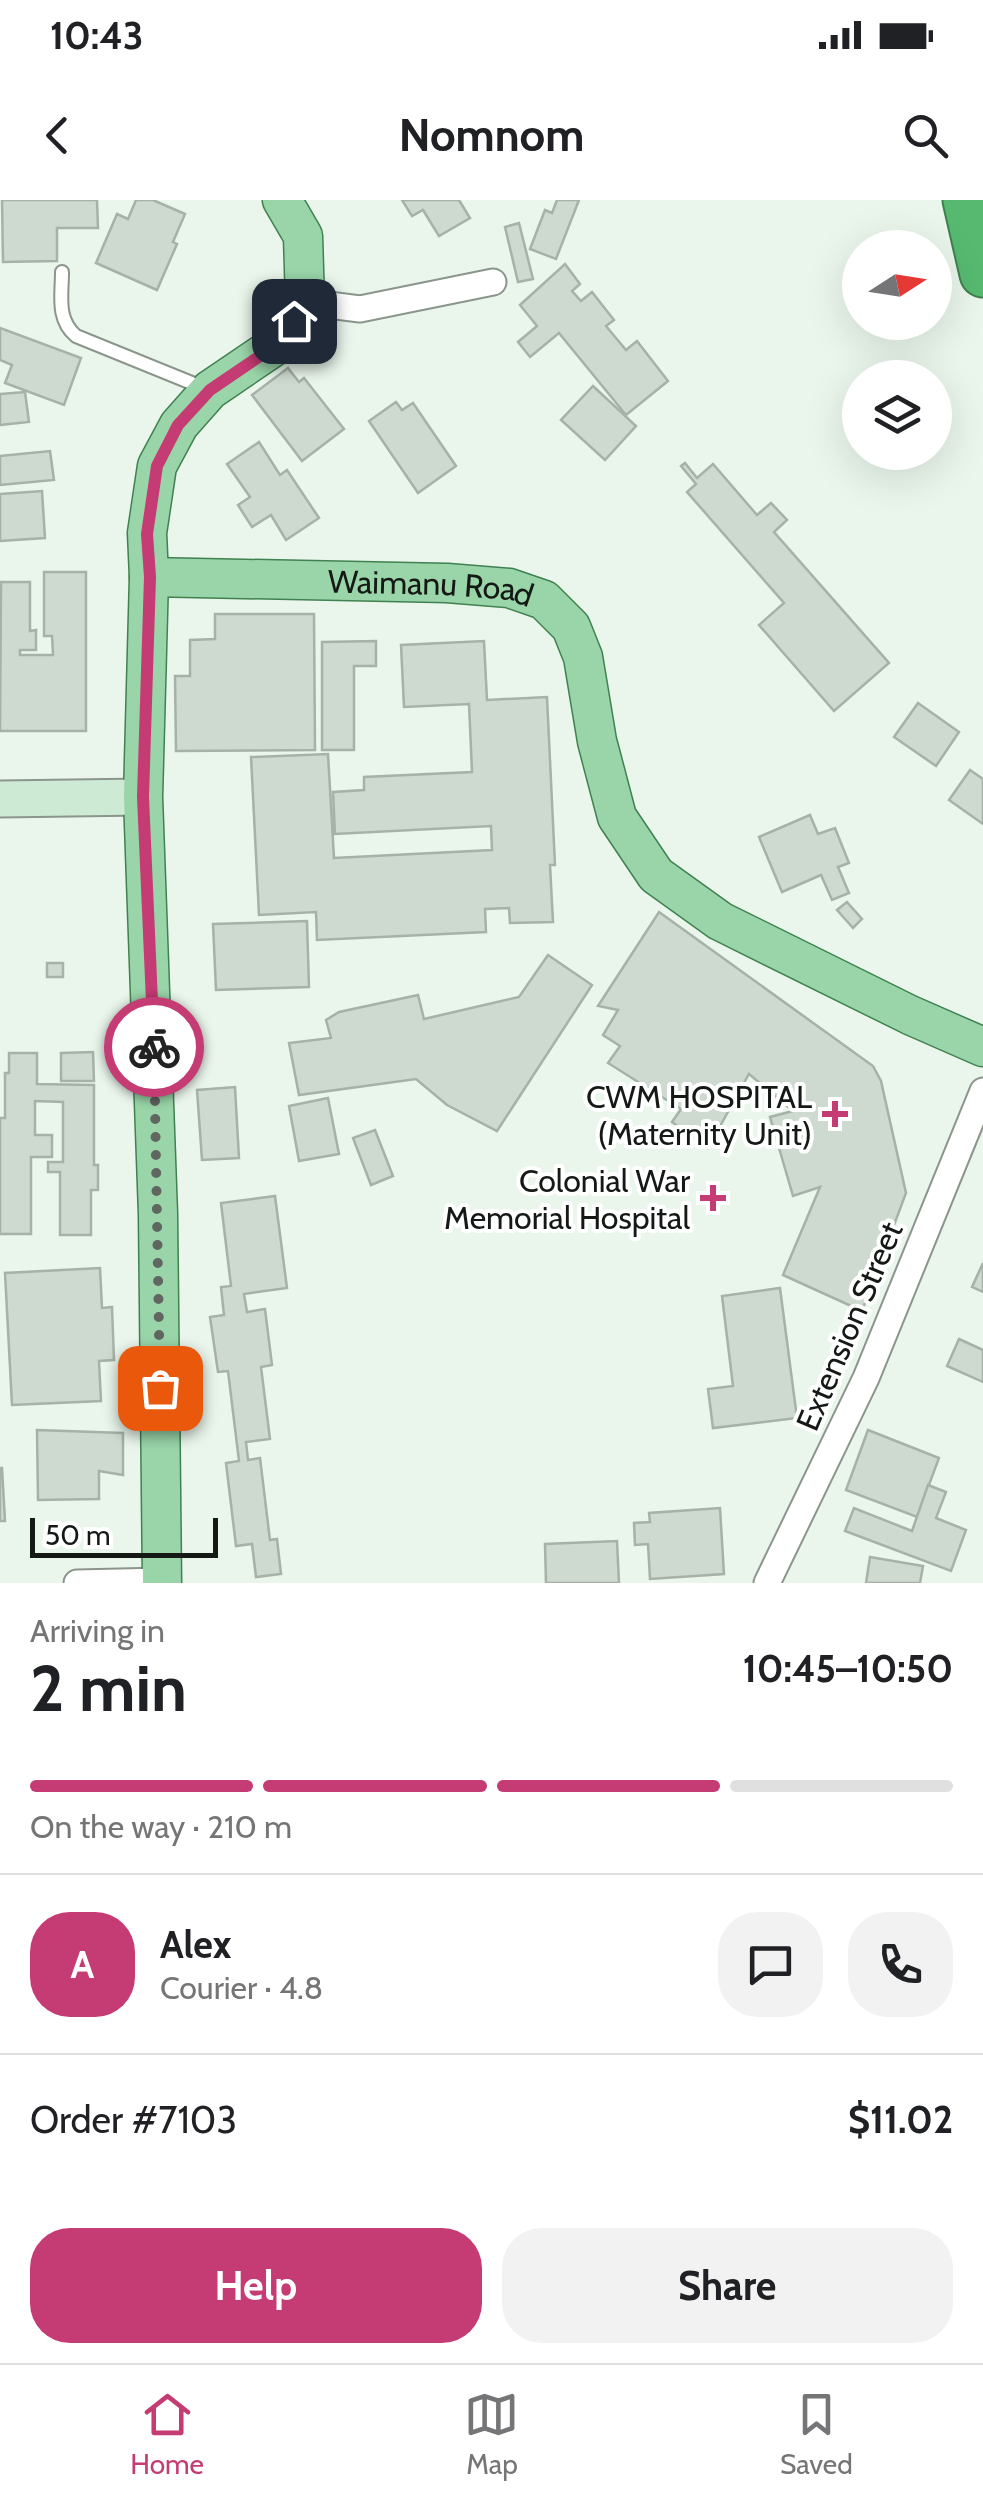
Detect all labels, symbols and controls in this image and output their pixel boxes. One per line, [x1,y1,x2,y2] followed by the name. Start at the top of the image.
[50,12,143,59] text: 10:43
[30,108,85,163] icon: back
[399,108,584,162] text: Nomnom
[898,108,953,163] icon: search
[842,230,952,340] north arrow
[842,230,952,470] map controls
[252,279,337,364] pin
[267,294,322,349] icon: home
[842,360,952,470] button: layers
[328,561,539,614] street label: Waimanu Road
[104,997,204,1097] courier
[127,1020,182,1075] icon: bike
[586,1077,812,1153] place label: CWM HOSPITAL (Maternity Unit)
[822,1101,848,1127] marker: CWM HOSPITAL (Maternity Unit)
[444,1161,691,1237] place label: Colonial War Memorial Hospital
[700,1185,726,1211] marker: Colonial War Memorial Hospital
[788,1216,911,1436] street label: Extension Street
[118,1346,203,1431] pin
[133,1361,188,1416] icon: bag
[30,1513,218,1558] scale bar
[45,1518,111,1552] text: 50 m
[30,1611,165,1650] text: Arriving in
[743,1645,953,1692] text: 10:45–10:50
[30,1648,187,1727] text: 2 min
[30,1807,292,1846] text: On the way · 210 m
[718,1912,823,2017] button: chat
[848,1912,953,2017] button: phone
[160,1921,231,1968] text: Alex
[71,1941,94,1988] text: A
[160,1968,323,2007] text: Courier · 4.8
[30,2096,237,2143] text: Order #7103
[848,2096,953,2143] text: $11.02
[30,2228,482,2343] button: Help
[502,2228,953,2343] button: Share
[130,2387,204,2481] tab: Home
[464,2387,519,2481] tab: Map
[780,2387,853,2481] tab: Saved

